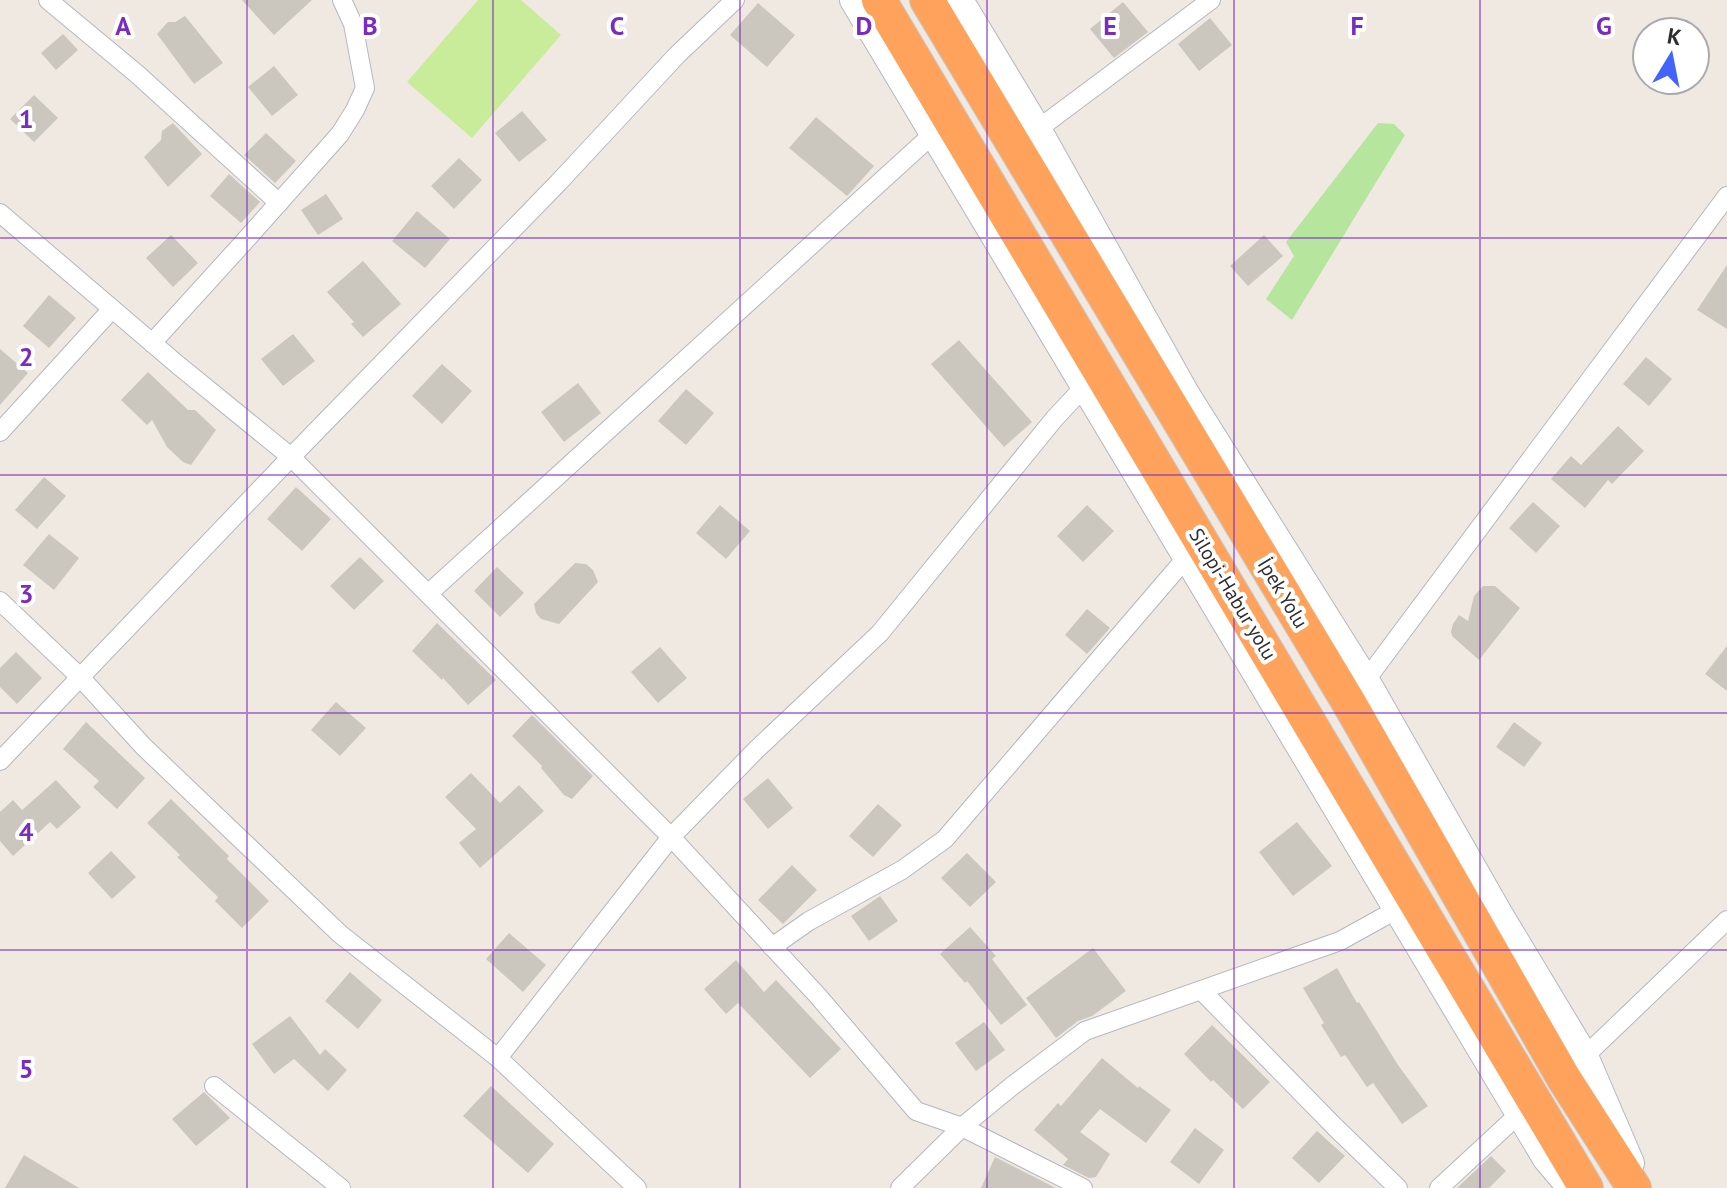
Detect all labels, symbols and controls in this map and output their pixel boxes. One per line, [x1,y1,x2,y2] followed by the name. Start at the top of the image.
[115,9,131,42] text: A
[362,9,378,42] text: B
[610,9,624,42] text: C
[856,9,872,42] text: D
[1103,9,1117,42] text: E
[1350,9,1364,42] text: F
[1596,9,1612,42] text: G
[1631,16,1711,96] north arrow
[1665,21,1684,51] text: K
[19,102,33,135] text: 1
[19,340,33,373] text: 2
[1183,523,1283,665] street label: Silopi-Habur yolu
[1252,553,1314,633] street label: İpek Yolu
[19,577,33,610] text: 3
[19,815,34,848] text: 4
[19,1052,33,1085] text: 5

